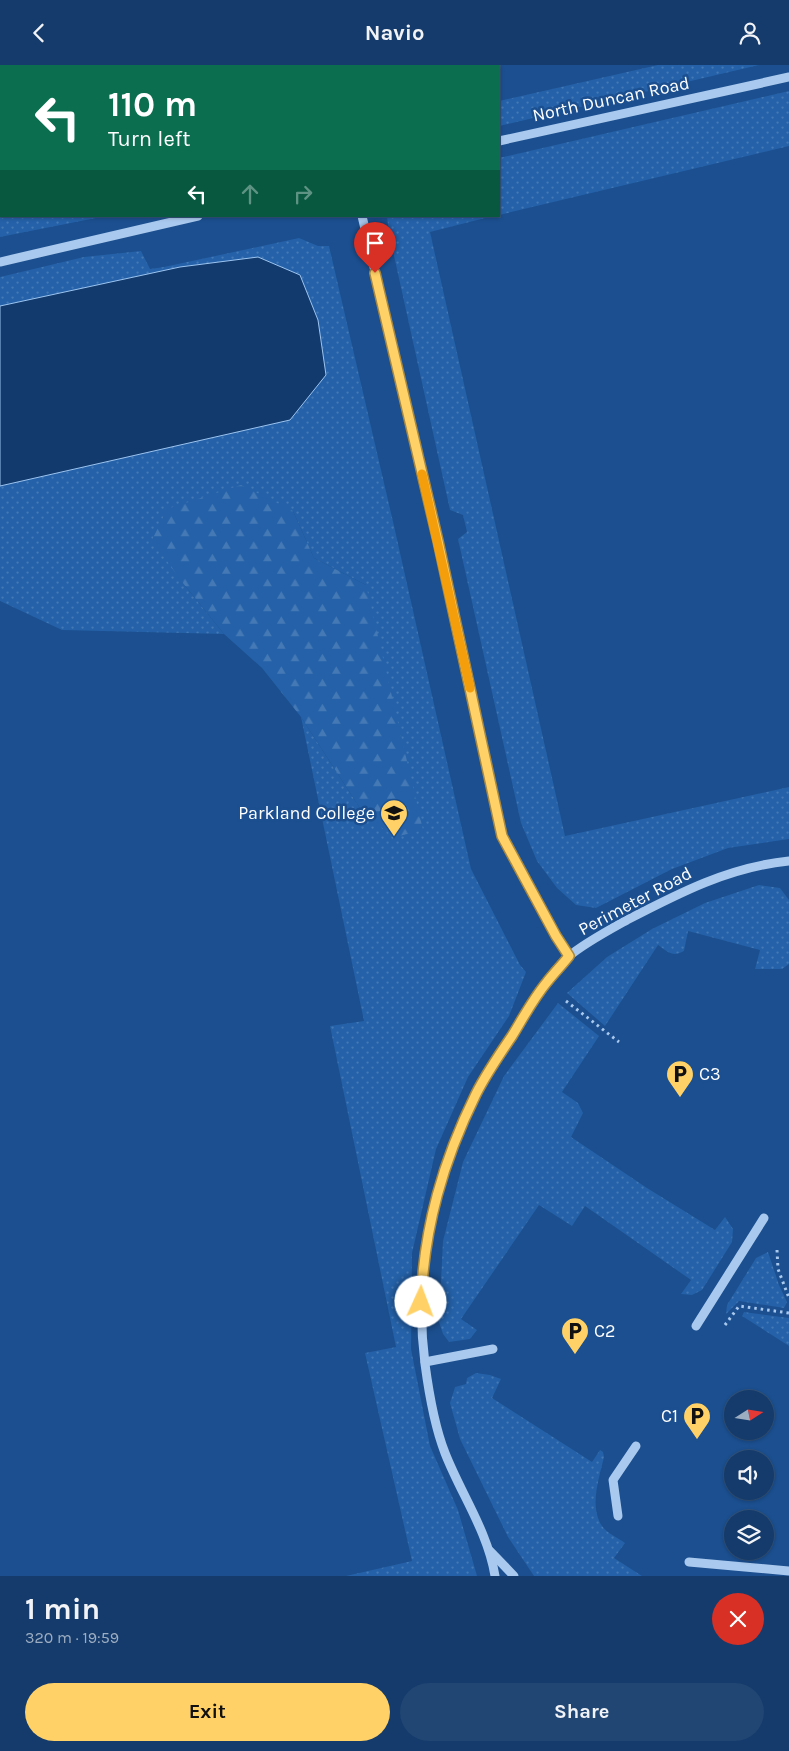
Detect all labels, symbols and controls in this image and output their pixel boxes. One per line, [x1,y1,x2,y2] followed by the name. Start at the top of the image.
[25,19,53,47] icon: back
[736,19,764,47] icon: person
[365,20,424,46] text: Navio
[530,72,692,126] street label: North Duncan Road
[108,84,197,125] text: 110 m
[25,85,90,150] icon: left
[108,126,191,152] text: Turn left
[183,180,211,208] icon: left
[236,180,264,208] icon: ahead
[289,180,317,208] icon: right
[354,222,396,273] pin
[361,229,389,257] icon: arrive
[379,798,409,837] school or university icon: Parkland College
[238,802,375,824] place label: Parkland College
[574,862,696,940] street label: Perimeter Road
[665,1059,695,1098] parking icon: C3
[699,1063,721,1085] place label: C3
[394,1275,446,1327] position arrow
[560,1316,590,1355] parking icon: C2
[594,1320,615,1342] place label: C2
[724,1390,774,1440] north arrow
[724,1390,774,1560] map controls
[682,1401,712,1440] parking icon: C1
[661,1405,678,1427] place label: C1
[724,1450,774,1500] button: sound
[724,1510,774,1560] button: layers
[25,1591,100,1627] text: 1 min
[712,1593,764,1645] button: close
[25,1628,119,1647] text: 320 m · 19:59
[25,1683,390,1741] button: Exit
[400,1683,764,1741] button: Share

